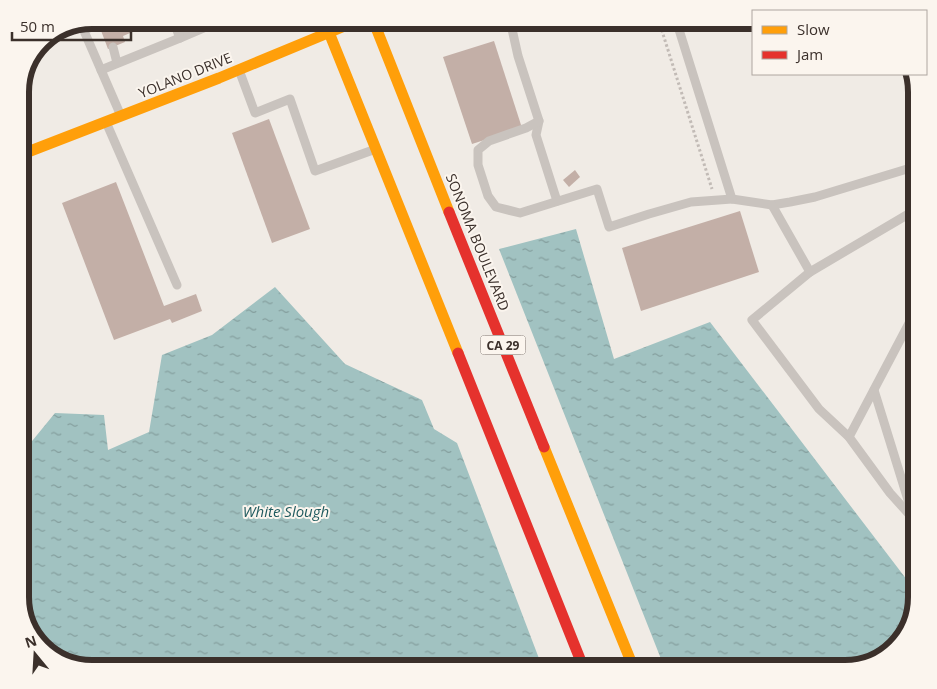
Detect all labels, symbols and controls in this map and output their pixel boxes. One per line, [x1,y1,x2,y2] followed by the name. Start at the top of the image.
[12,10,131,42] scale bar
[752,10,927,75] legend
[20,16,55,36] text: 50 m
[797,19,830,39] text: Slow
[795,44,823,64] text: Jam
[136,48,234,102] street label: YOLANO DRIVE
[442,171,514,313] street label: SONOMA BOULEVARD
[480,336,526,354] road number: CA 29
[243,501,329,521] water label: White Slough
[10,629,60,679] north arrow
[22,630,39,652] text: N

